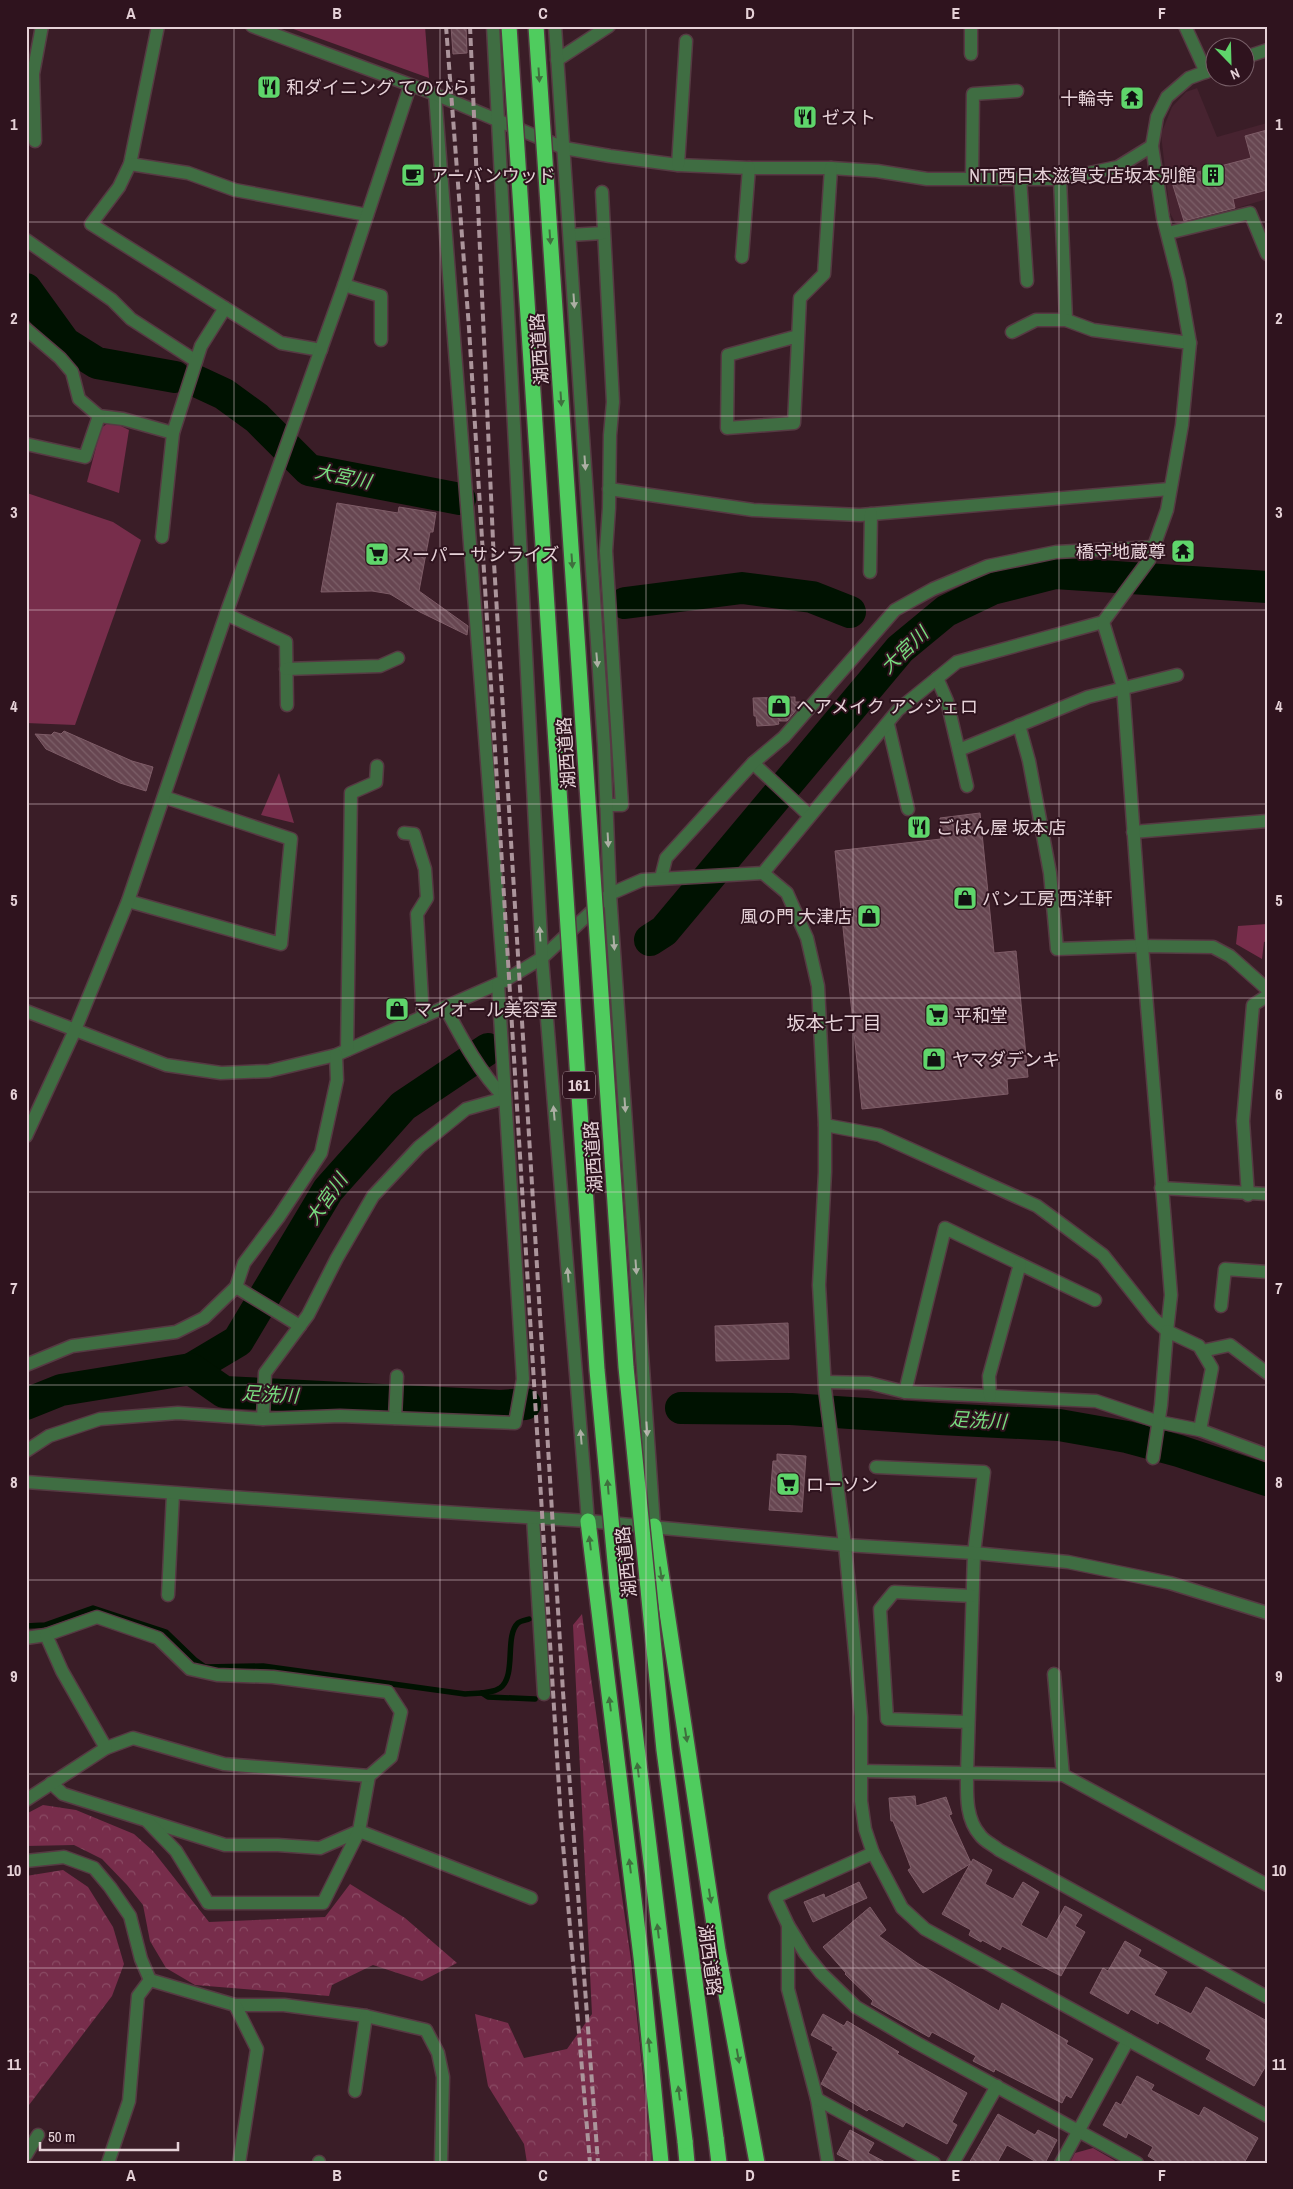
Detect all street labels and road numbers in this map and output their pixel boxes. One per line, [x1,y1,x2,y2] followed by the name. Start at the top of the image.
[524,312,554,386] street label: 湖西道路
[551,716,581,790] street label: 湖西道路
[563,1072,595,1098] road number: 161
[578,1120,608,1194] street label: 湖西道路
[610,1525,642,1599] street label: 湖西道路
[693,1923,727,1997] street label: 湖西道路

